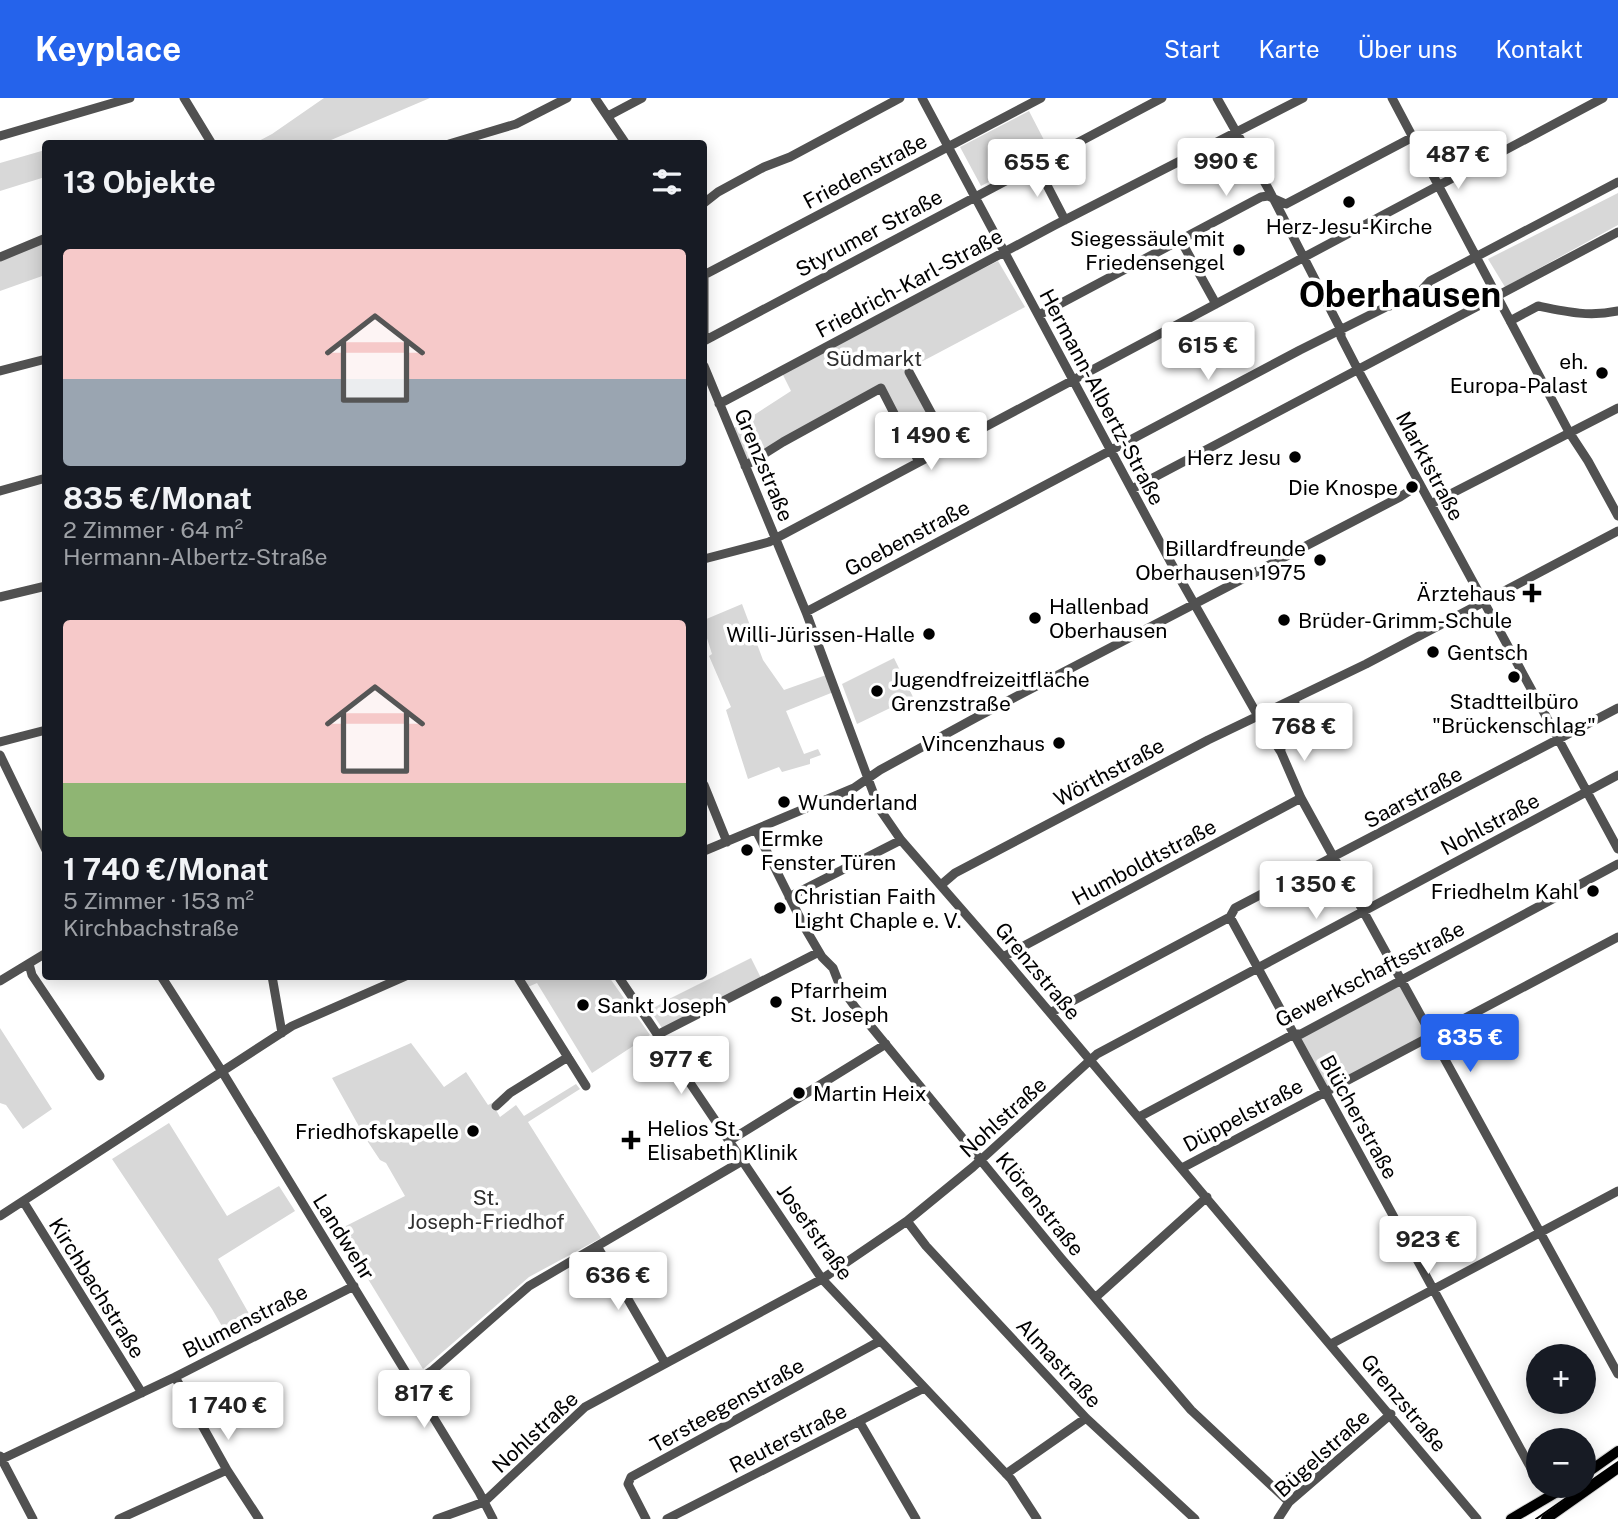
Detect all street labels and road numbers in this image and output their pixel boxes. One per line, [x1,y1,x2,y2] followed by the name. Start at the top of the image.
[799,128,931,214] street label: Friedenstraße
[791,184,947,282] street label: Styrumer Straße
[811,223,1007,343] street label: Friedrich-Karl-Straße
[1034,285,1170,509] street label: Hermann-Albertz-Straße
[729,405,799,525] street label: Grenzstraße
[1391,407,1469,525] street label: Marktstraße
[840,495,974,581] street label: Goebenstraße
[1050,732,1168,812] street label: Wörthstraße
[1360,761,1466,833] street label: Saarstraße
[1436,788,1544,860] street label: Nohlstraße
[1068,813,1220,911] street label: Humboldtstraße
[1271,915,1469,1033] street label: Gewerkschaftsstraße
[990,917,1086,1025] street label: Grenzstraße
[1315,1051,1403,1183] street label: Blücherstraße
[955,1072,1051,1162] street label: Nohlstraße
[1179,1073,1307,1157] street label: Düppelstraße
[991,1147,1089,1261] street label: Klörenstraße
[772,1179,858,1285] street label: Josefstraße
[308,1189,380,1285] street label: Landwehr
[44,1213,150,1363] street label: Kirchbachstraße
[178,1279,312,1363] street label: Blumenstraße
[1011,1313,1107,1413] street label: Almastraße
[1356,1349,1452,1457] street label: Grenzstraße
[646,1352,808,1458] street label: Tersteegenstraße
[487,1386,583,1478] street label: Nohlstraße
[725,1398,851,1478] street label: Reuterstraße
[1269,1404,1375,1502] street label: Bügelstraße

